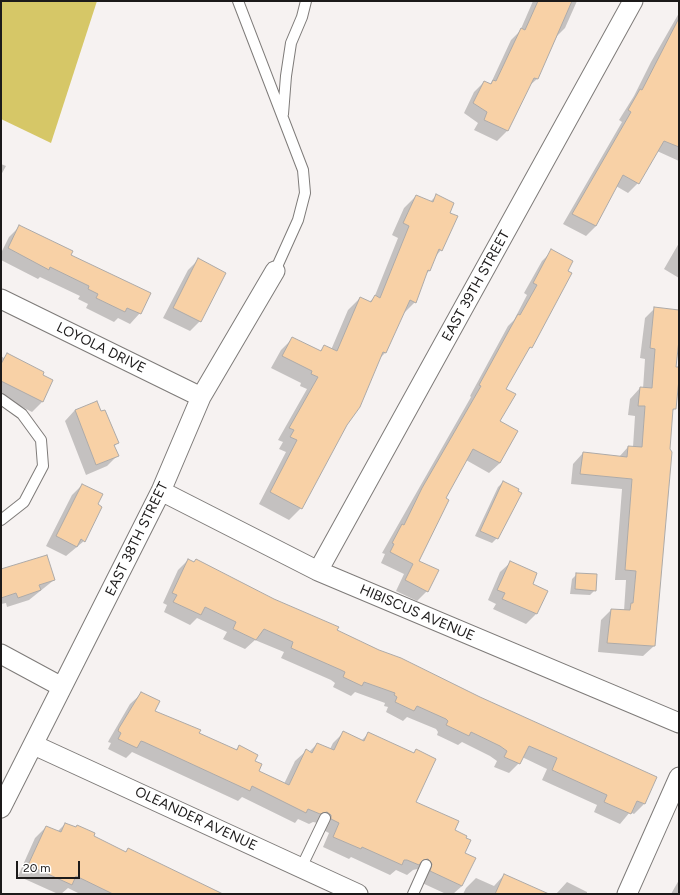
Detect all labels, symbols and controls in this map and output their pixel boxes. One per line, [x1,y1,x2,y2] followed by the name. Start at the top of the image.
[439,228,513,344] street label: EAST 39TH STREET
[54,319,148,377] street label: LOYOLA DRIVE
[102,479,172,599] street label: EAST 38TH STREET
[357,581,477,645] street label: HIBISCUS AVENUE
[132,783,260,855] street label: OLEANDER AVENUE
[18,853,82,879] scale bar
[23,861,51,875] text: 20 m

